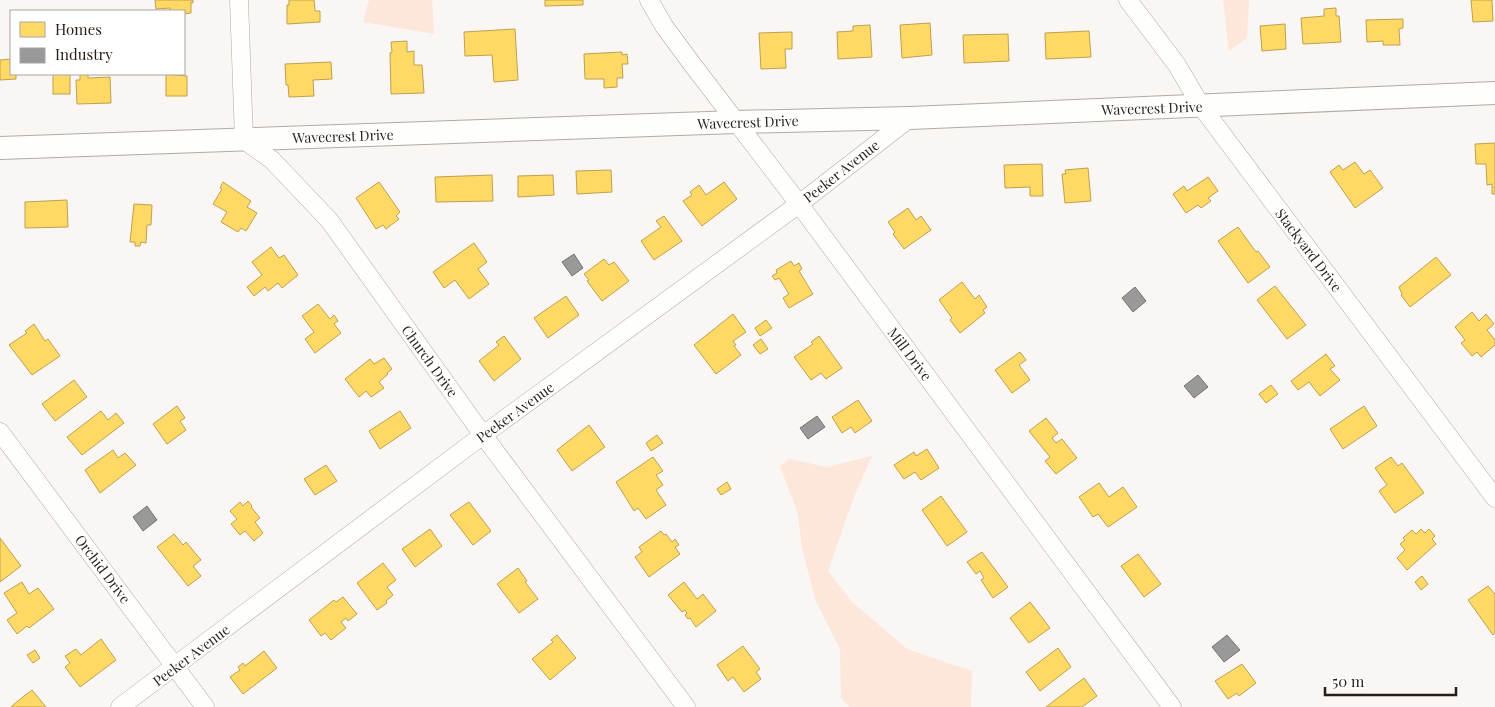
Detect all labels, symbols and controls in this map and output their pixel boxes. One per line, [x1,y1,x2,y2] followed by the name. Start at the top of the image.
[10,10,185,75] legend
[55,19,102,39] text: Homes
[55,44,113,64] text: Industry
[1100,97,1203,119] street label: Wavecrest Drive
[696,111,799,133] street label: Wavecrest Drive
[291,125,394,147] street label: Wavecrest Drive
[799,135,883,207] street label: Peeker Avenue
[1271,204,1347,296] street label: Stackyard Drive
[397,321,463,401] street label: Church Drive
[884,324,936,384] street label: Mill Drive
[472,377,558,447] street label: Peeker Avenue
[71,531,135,607] street label: Orchid Drive
[149,620,233,690] street label: Peeker Avenue
[1325,664,1456,696] scale bar
[1332,671,1365,691] text: 50 m

